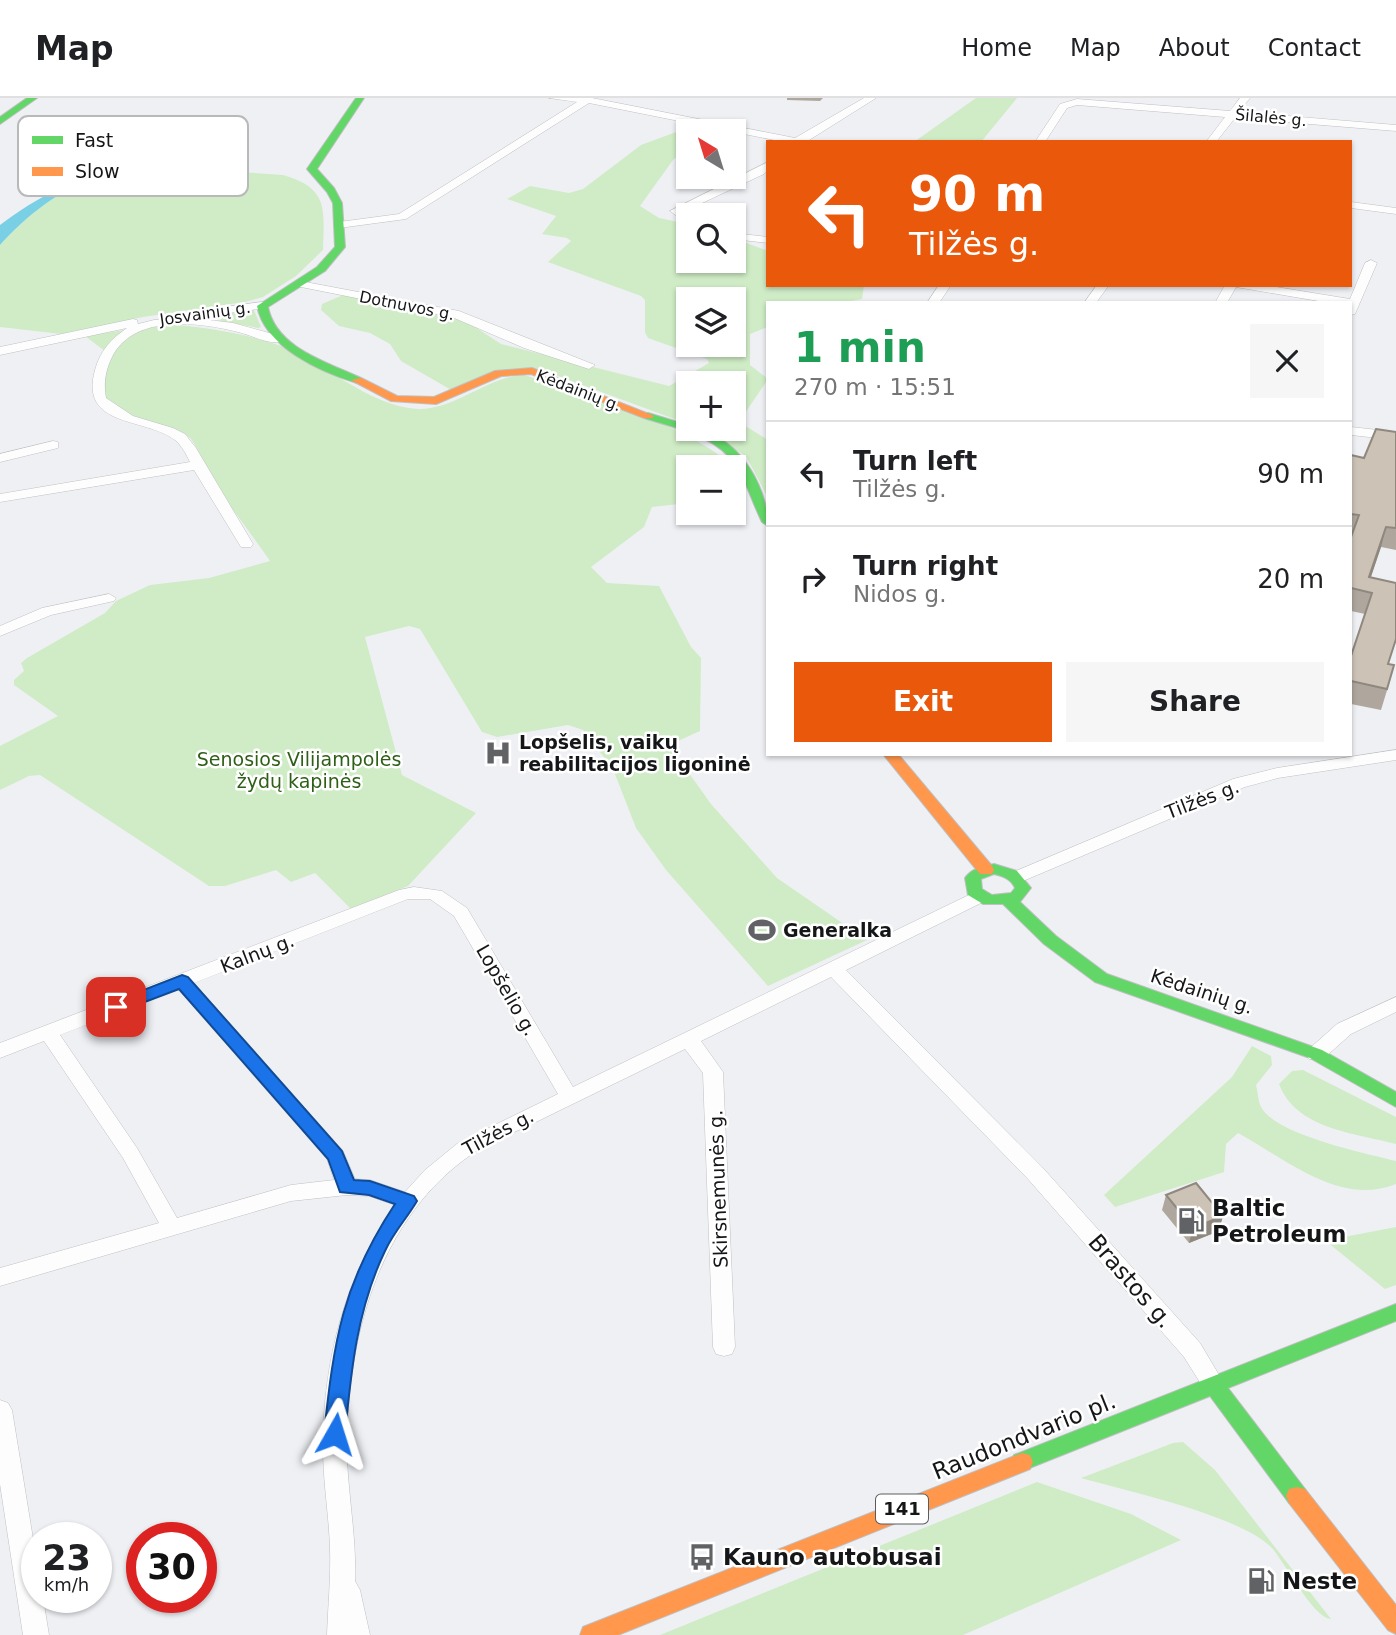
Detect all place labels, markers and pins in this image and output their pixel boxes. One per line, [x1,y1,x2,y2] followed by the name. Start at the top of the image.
[519,731,751,775] place label: Lopšelis, vaikų reabilitacijos ligoninė
[483,738,513,768] hospital icon: Lopšelis, vaikų reabilitacijos ligoninė
[747,915,777,945] sports icon: Generalka
[783,919,892,941] place label: Generalka
[86,977,146,1037] pin
[1212,1195,1346,1247] place label: Baltic Petroleum
[1176,1206,1206,1236] fuel station icon: Baltic Petroleum
[687,1542,717,1572] bus stop icon: Kauno autobusai
[723,1544,942,1570] place label: Kauno autobusai
[1246,1566,1276,1596] fuel station icon: Neste
[1282,1568,1357,1594] place label: Neste

